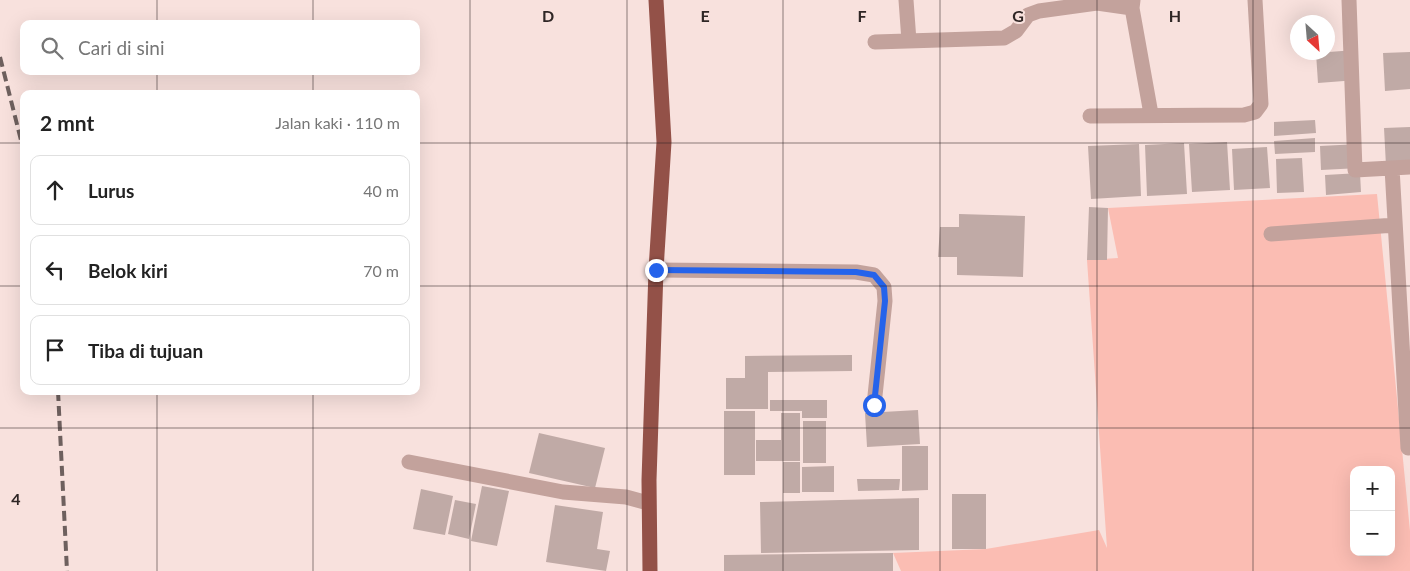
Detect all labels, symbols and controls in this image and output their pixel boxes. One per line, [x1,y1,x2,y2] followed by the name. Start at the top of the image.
[542,6,554,25] text: D
[700,6,710,25] text: E
[857,6,867,25] text: F
[1012,6,1024,25] text: G
[1169,6,1181,25] text: H
[1290,15,1335,60] north arrow
[20,20,420,75] search box
[38,34,66,62] icon: search
[78,36,165,59] text: Cari di sini
[40,110,94,135] text: 2 mnt
[275,113,400,132] text: Jalan kaki · 110 m
[41,176,69,204] icon: ahead
[88,179,134,202] text: Lurus
[363,181,399,200] text: 40 m
[41,256,69,284] icon: left
[88,259,168,282] text: Belok kiri
[645,259,668,282] route end
[363,261,399,280] text: 70 m
[41,336,69,364] icon: arrive
[88,339,203,362] text: Tiba di tujuan
[863,394,886,417] route start
[1350,466,1395,556] map controls
[1350,466,1395,511] button: +
[11,489,21,508] text: 4
[1350,511,1395,556] button: −

